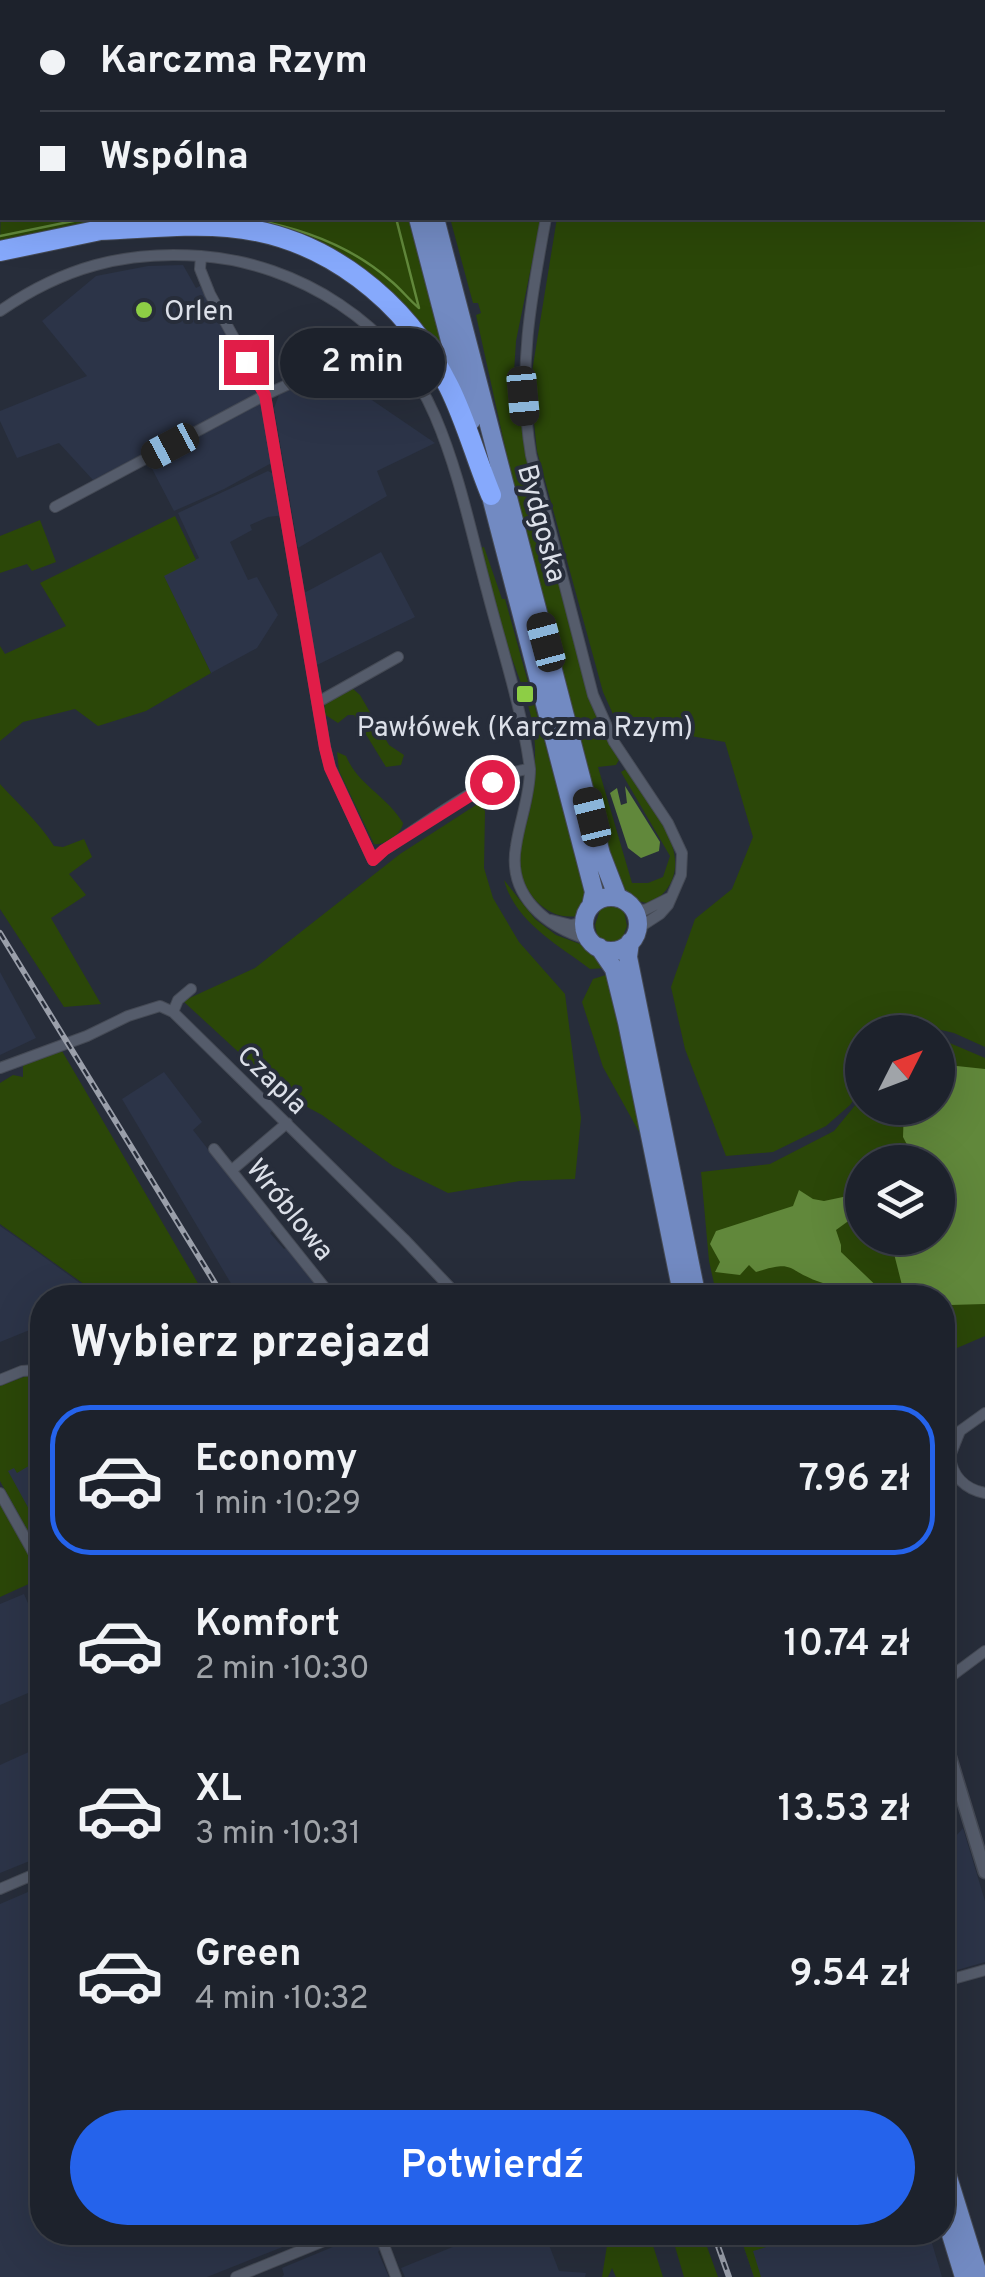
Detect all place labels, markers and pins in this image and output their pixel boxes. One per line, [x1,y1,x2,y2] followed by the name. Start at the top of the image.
[164,295,234,331] place label: Orlen
[133,299,155,321] marker: Orlen
[514,683,536,705] marker: Pawłówek (Karczma Rzym)
[357,711,693,747] place label: Pawłówek (Karczma Rzym)

